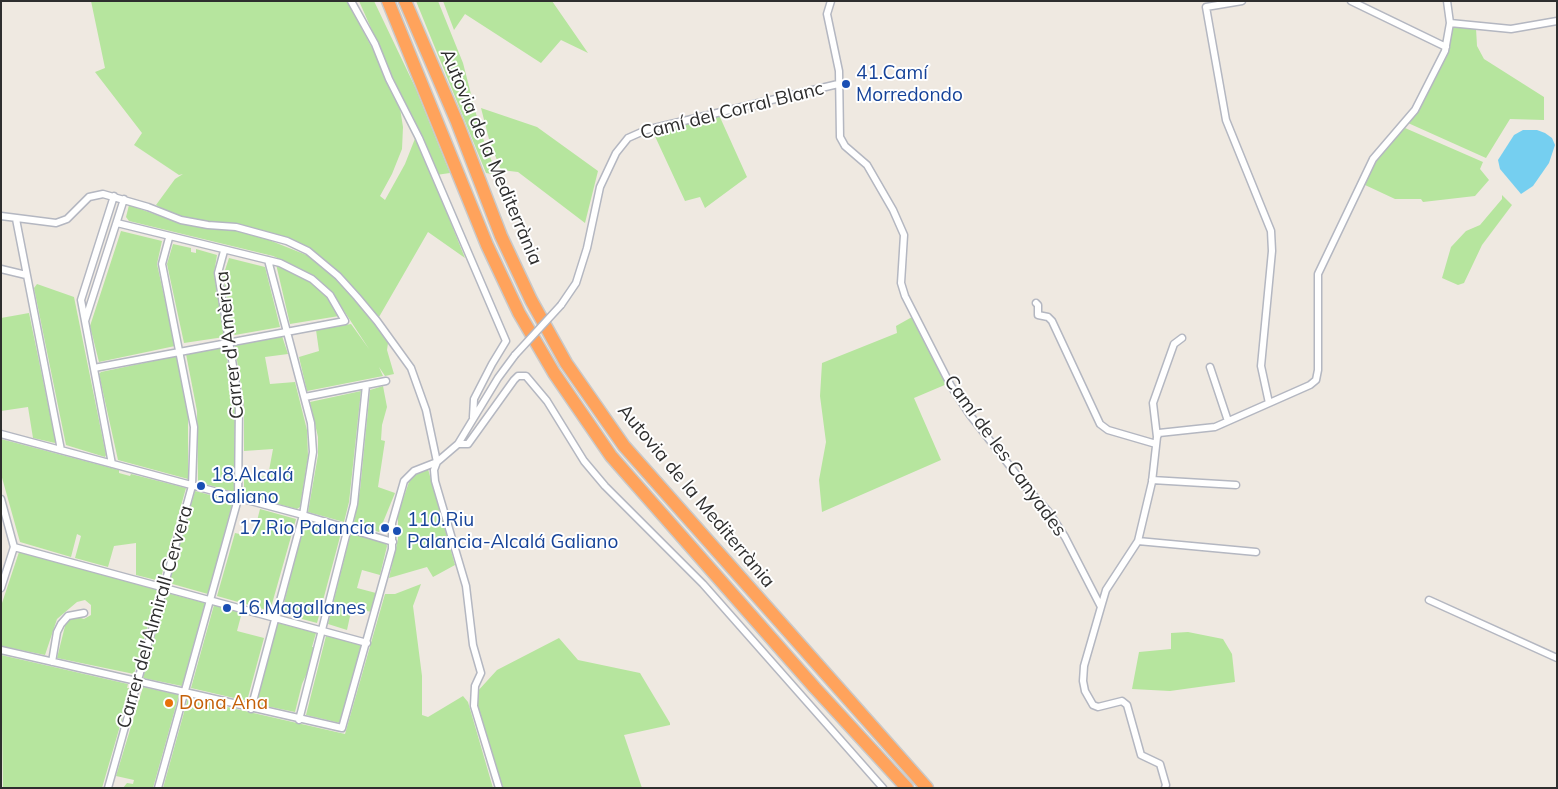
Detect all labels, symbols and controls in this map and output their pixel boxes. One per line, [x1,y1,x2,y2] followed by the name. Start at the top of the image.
[435,46,547,268] street label: Autovia de la Mediterrània
[856,62,963,106] place label: 41.Camí Morredondo
[638,77,826,145] street label: Camí del Corral Blanc
[840,78,852,90] marker: 41.Camí Morredondo
[211,270,249,420] street label: Carrer d'Amèrica
[939,371,1071,541] street label: Camí de les Canyades
[613,400,779,592] street label: Autovia de la Mediterrània
[211,464,294,508] place label: 18.Alcalá Galiano
[195,480,207,492] marker: 18.Alcalá Galiano
[112,503,198,731] street label: Carrer del'Almirall Cervera
[407,509,618,553] place label: 110.Riu Palancia-Alcalá Galiano
[239,517,375,539] place label: 17.Rio Palancia
[379,522,391,534] marker: 17.Rio Palancia
[391,525,403,537] marker: 110.Riu Palancia-Alcalá Galiano
[237,597,366,619] place label: 16.Magallanes
[221,602,233,614] marker: 16.Magallanes
[179,692,268,714] place label: Dona Ana
[163,697,175,709] marker: Dona Ana

